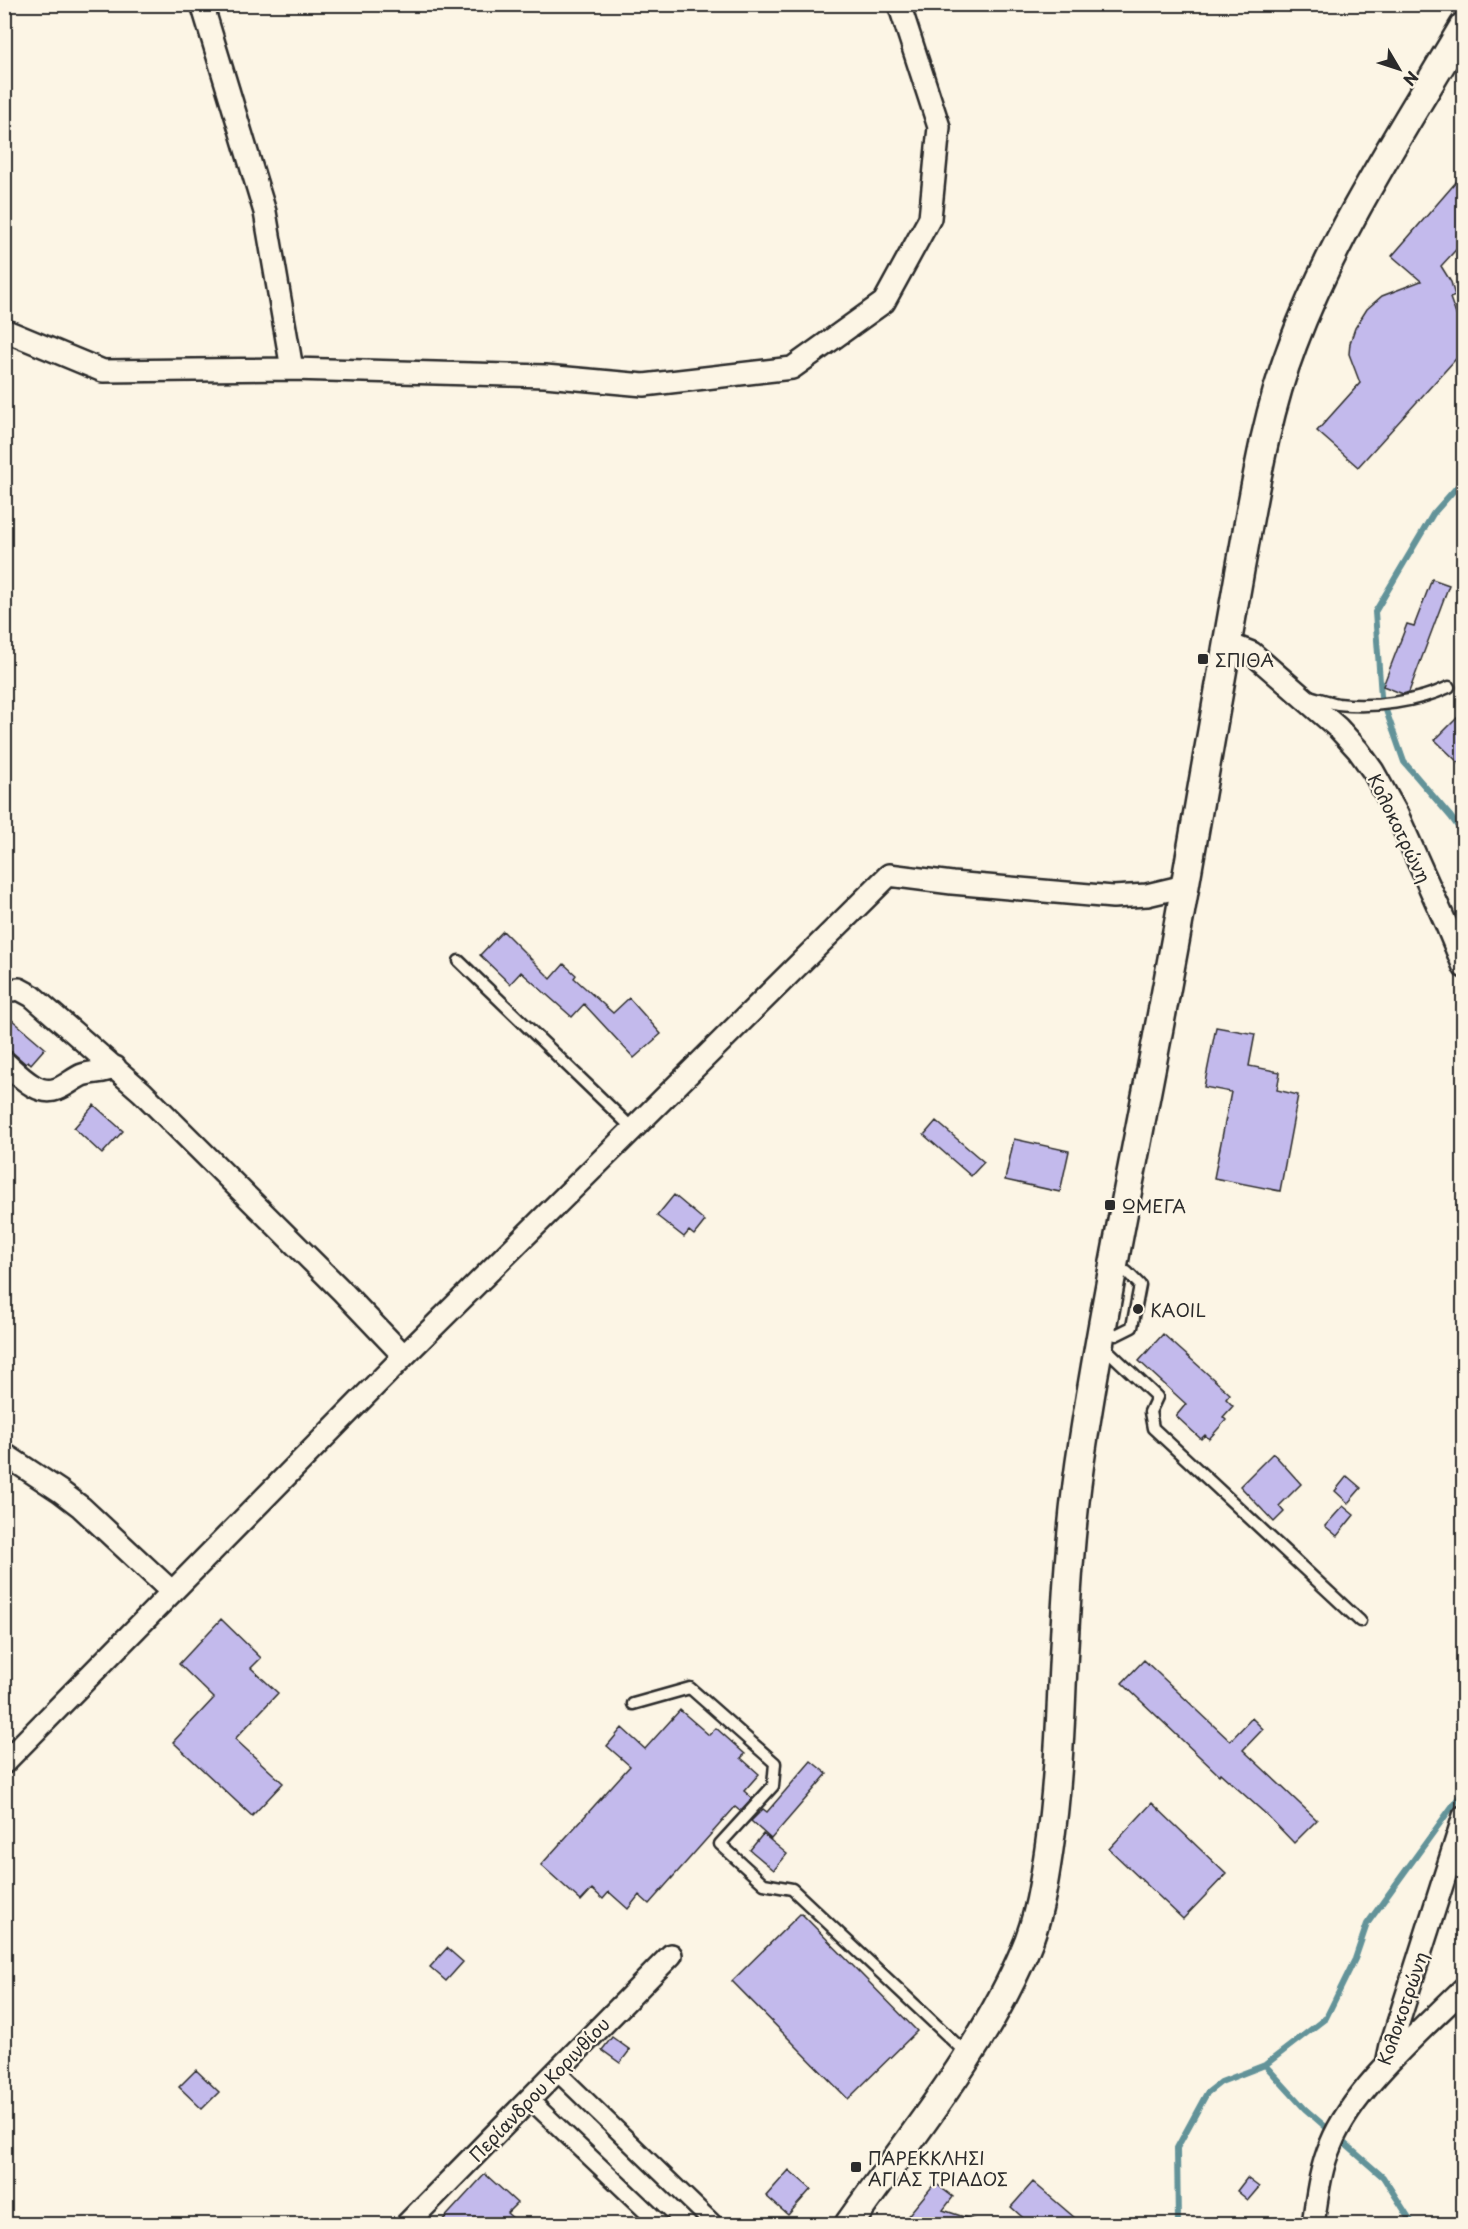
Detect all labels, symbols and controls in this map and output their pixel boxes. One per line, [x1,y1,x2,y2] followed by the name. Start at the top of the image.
[1369,39,1429,99] north arrow
[1398,67,1425,92] text: N
[1215,646,1274,673] place label: ΣΠΙΘΑ
[1196,652,1210,666] marker: ΣΠΙΘΑ
[1362,769,1438,887] street label: Κολοκοτρώνη
[1122,1192,1186,1219] place label: ΩΜΕΓΑ
[1103,1198,1117,1212] marker: ΩΜΕΓΑ
[1150,1296,1206,1323] place label: KAOIL
[1131,1302,1145,1316] marker: KAOIL
[1370,1948,1434,2068] street label: Κολοκοτρώνη
[463,2011,615,2167] street label: Περίανδρου Κορινθίου
[868,2144,1008,2192] place label: ΠΑΡΕΚΚΛΗΣΙ ΑΓΙΑΣ ΤΡΙΑΔΟΣ
[849,2160,863,2174] marker: ΠΑΡΕΚΚΛΗΣΙ ΑΓΙΑΣ ΤΡΙΑΔΟΣ

